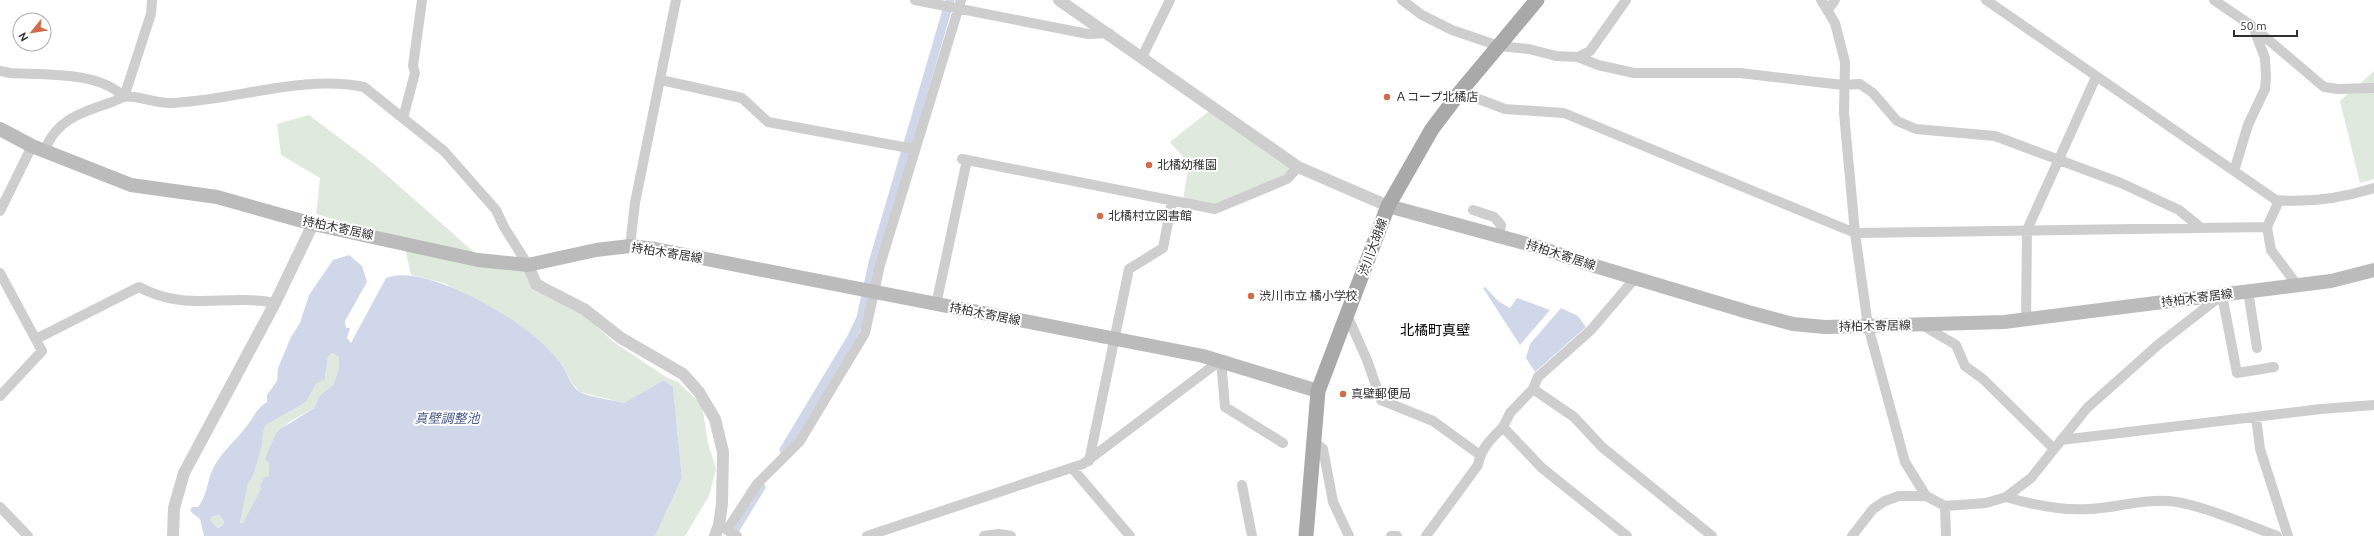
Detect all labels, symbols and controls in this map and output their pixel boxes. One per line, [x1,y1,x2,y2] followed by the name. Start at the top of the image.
[12,12,52,52] north arrow
[2234,12,2297,38] scale bar
[2240,19,2267,32] text: 50 m
[16,30,31,44] text: N
[1395,90,1478,103] place label: Ａコープ北橘店
[1382,92,1392,102] marker: Ａコープ北橘店
[1157,158,1217,171] place label: 北橘幼稚園
[1144,160,1154,170] marker: 北橘幼稚園
[1108,209,1192,222] place label: 北橘村立図書館
[1095,211,1105,221] marker: 北橘村立図書館
[302,214,375,241] street label: 持柏木寄居線
[1356,216,1389,277] street label: 渋川大胡線
[1525,237,1597,272] street label: 持柏木寄居線
[630,240,704,265] street label: 持柏木寄居線
[2160,287,2233,308] street label: 持柏木寄居線
[1259,289,1358,302] place label: 渋川市立 橘小学校
[1246,291,1256,301] marker: 渋川市立 橘小学校
[949,300,1022,327] street label: 持柏木寄居線
[1839,318,1911,333] street label: 持柏木寄居線
[1400,322,1470,338] district label: 北橘町真壁
[1351,387,1411,400] place label: 真壁郵便局
[1338,389,1348,399] marker: 真壁郵便局
[414,411,481,425] water label: 真壁調整池

